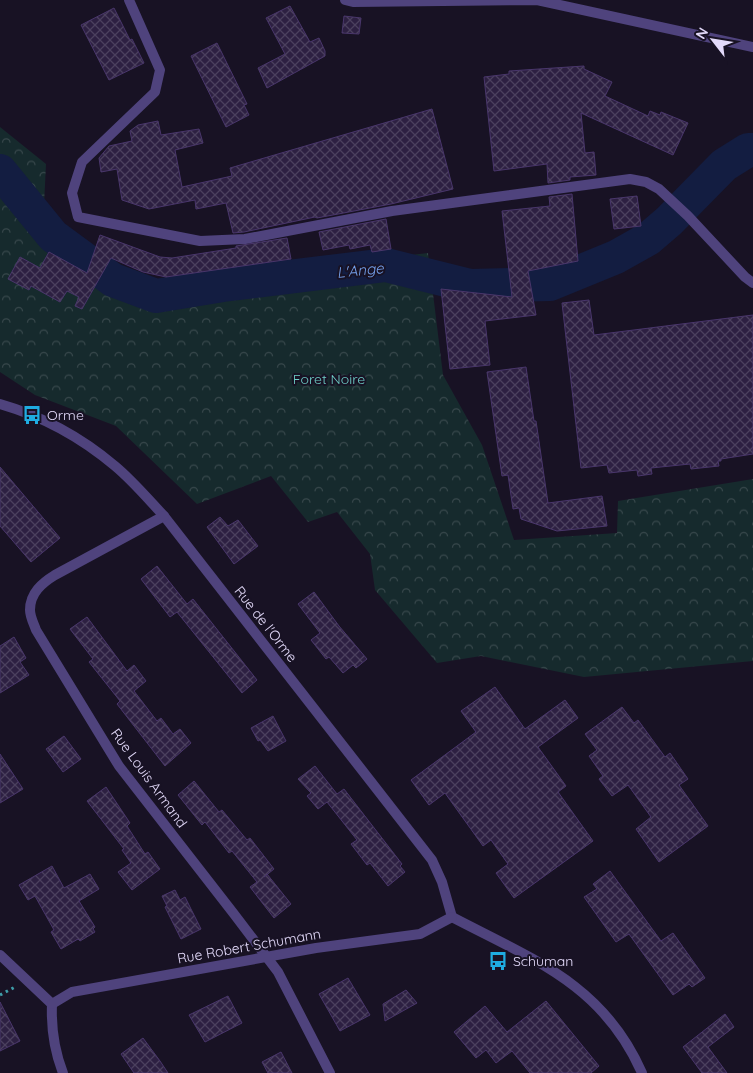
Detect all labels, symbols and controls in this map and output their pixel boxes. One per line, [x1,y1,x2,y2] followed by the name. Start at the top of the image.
[688,15,738,65] north arrow
[691,24,712,42] text: N
[336,258,385,282] water label: L'Ange
[293,370,365,388] park label: Foret Noire
[21,404,43,426] bus stop icon: Orme
[47,406,84,424] place label: Orme
[231,582,301,666] street label: Rue de l'Orme
[107,725,191,831] street label: Rue Louis Armand
[176,925,322,967] street label: Rue Robert Schumann
[487,950,509,972] bus stop icon: Schuman
[513,952,573,970] place label: Schuman

